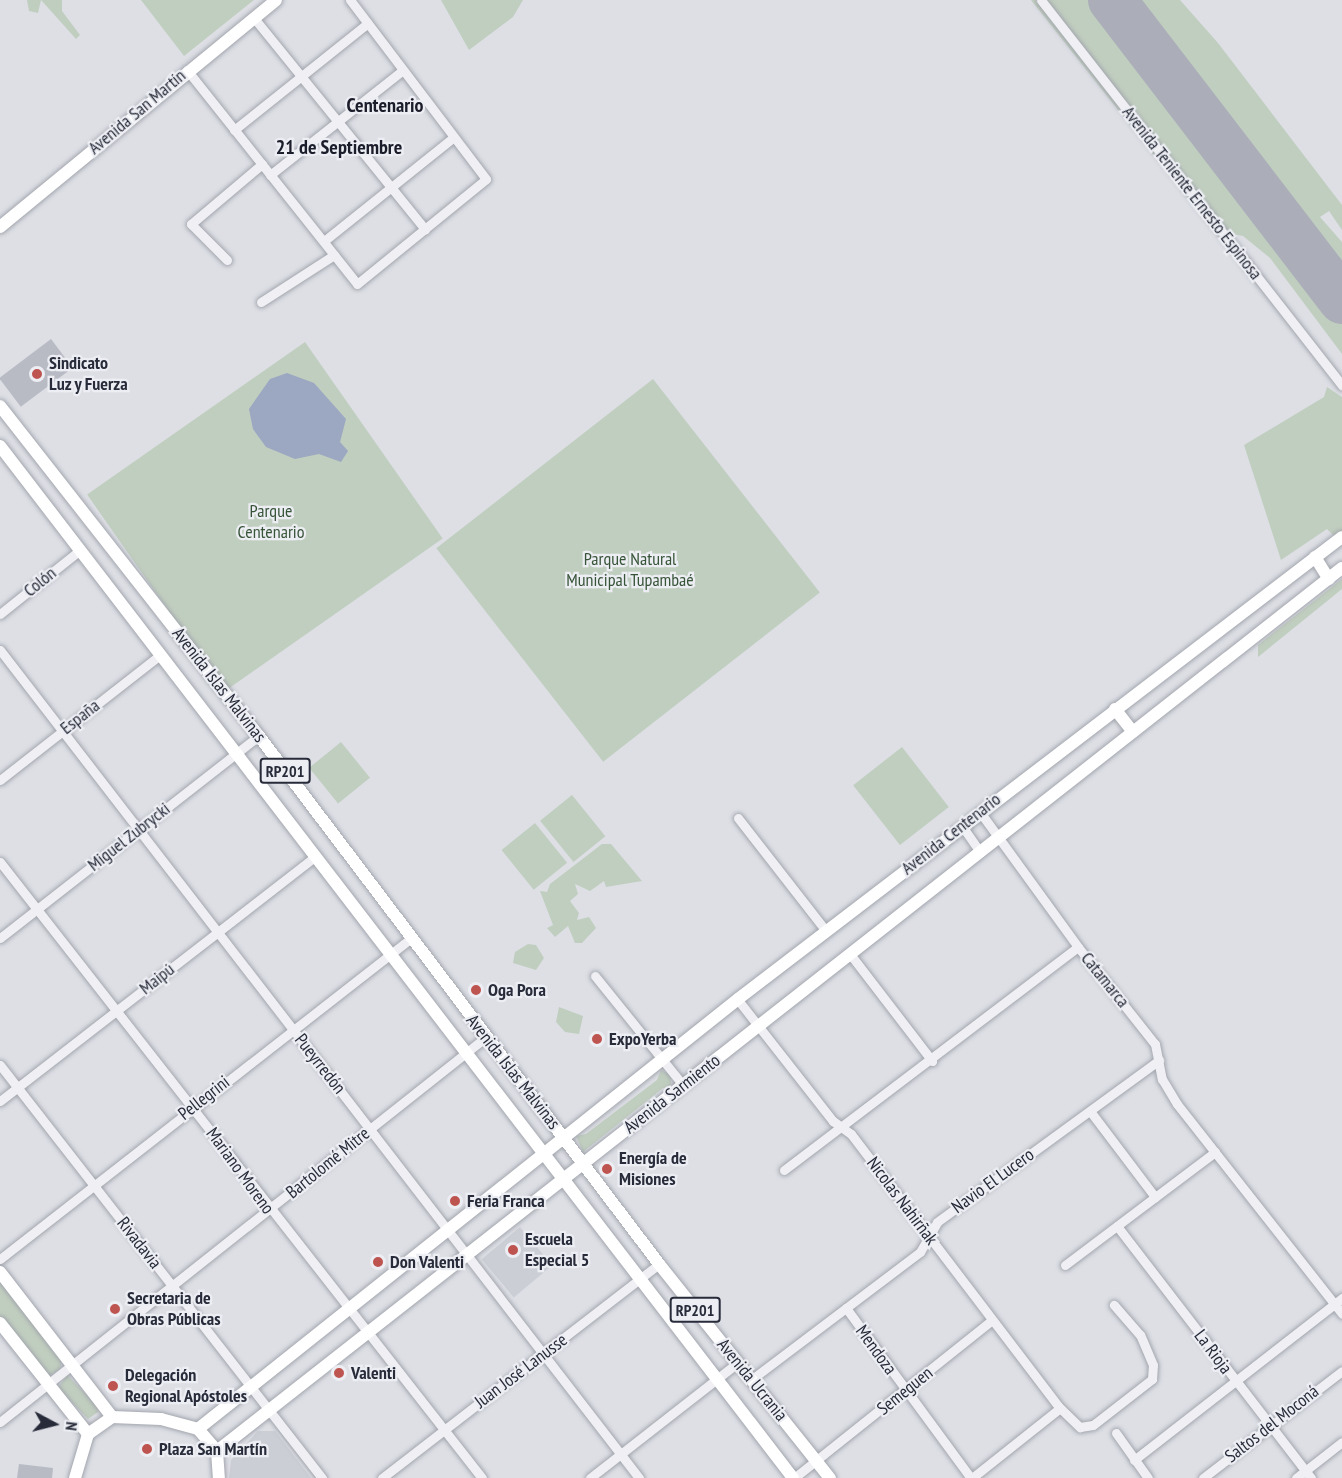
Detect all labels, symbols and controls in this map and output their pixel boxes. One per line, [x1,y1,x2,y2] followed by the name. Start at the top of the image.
[84,65,190,159] street label: Avenida San Martín
[347,93,423,117] district label: Centenario
[1117,102,1267,284] street label: Avenida Teniente Ernesto Espinosa
[276,135,402,159] district label: 21 de Septiembre
[49,353,129,395] place label: Sindicato Luz y Fuerza
[30,367,44,381] marker: Sindicato Luz y Fuerza
[237,501,305,544] park label: Parque Centenario
[566,549,694,592] park label: Parque Natural Municipal Tupambaé
[19,562,61,602] street label: Colón
[168,623,270,747] street label: Avenida Islas Malvinas
[56,695,104,739] street label: España
[260,758,310,784] road number: RP201
[897,789,1005,879] street label: Avenida Centenario
[83,798,175,876] street label: Miguel Zubrycki
[1076,948,1134,1012] street label: Catamarca
[135,959,179,999] street label: Maipú
[488,979,546,1001] place label: Oga Pora
[469,983,483,997] marker: Oga Pora
[462,1010,564,1134] street label: Avenida Islas Malvinas
[609,1028,676,1050] place label: ExpoYerba
[290,1030,350,1098] street label: Pueyrredón
[590,1032,604,1046] marker: ExpoYerba
[620,1050,724,1138] street label: Avenida Sarmiento
[174,1071,234,1125] street label: Pellegrini
[282,1123,374,1203] street label: Bartolomé Mitre
[201,1124,279,1218] street label: Mariano Moreno
[948,1144,1038,1218] street label: Navio El Lucero
[619,1148,687,1190] place label: Energía de Misiones
[862,1153,942,1249] street label: Nicolas Nahirñak
[600,1162,614,1176] marker: Energía de Misiones
[467,1190,545,1212] place label: Feria Franca
[448,1194,462,1208] marker: Feria Franca
[112,1213,166,1273] street label: Rivadavia
[525,1229,589,1272] place label: Escuela Especial 5
[506,1243,520,1257] marker: Escuela Especial 5
[390,1251,464,1273] place label: Don Valenti
[371,1255,385,1269] marker: Don Valenti
[127,1288,221,1330] place label: Secretaria de Obras Públicas
[670,1297,720,1323] road number: RP201
[108,1302,122,1316] marker: Secretaria de Obras Públicas
[851,1321,901,1379] street label: Mendoza
[1189,1326,1237,1378] street label: La Rioja
[470,1329,572,1413] street label: Juan José Lanusse
[712,1334,792,1426] street label: Avenida Ucrania
[351,1362,396,1384] place label: Valenti
[873,1362,937,1420] street label: Semeguen
[125,1365,248,1408] place label: Delegación Regional Apóstoles
[332,1366,346,1380] marker: Valenti
[106,1379,120,1393] marker: Delegación Regional Apóstoles
[1221,1381,1323,1467] street label: Saltos del Moconá
[24,1394,84,1454] north arrow
[61,1421,82,1432] text: N
[159,1438,267,1460] place label: Plaza San Martín
[140,1442,154,1456] marker: Plaza San Martín

